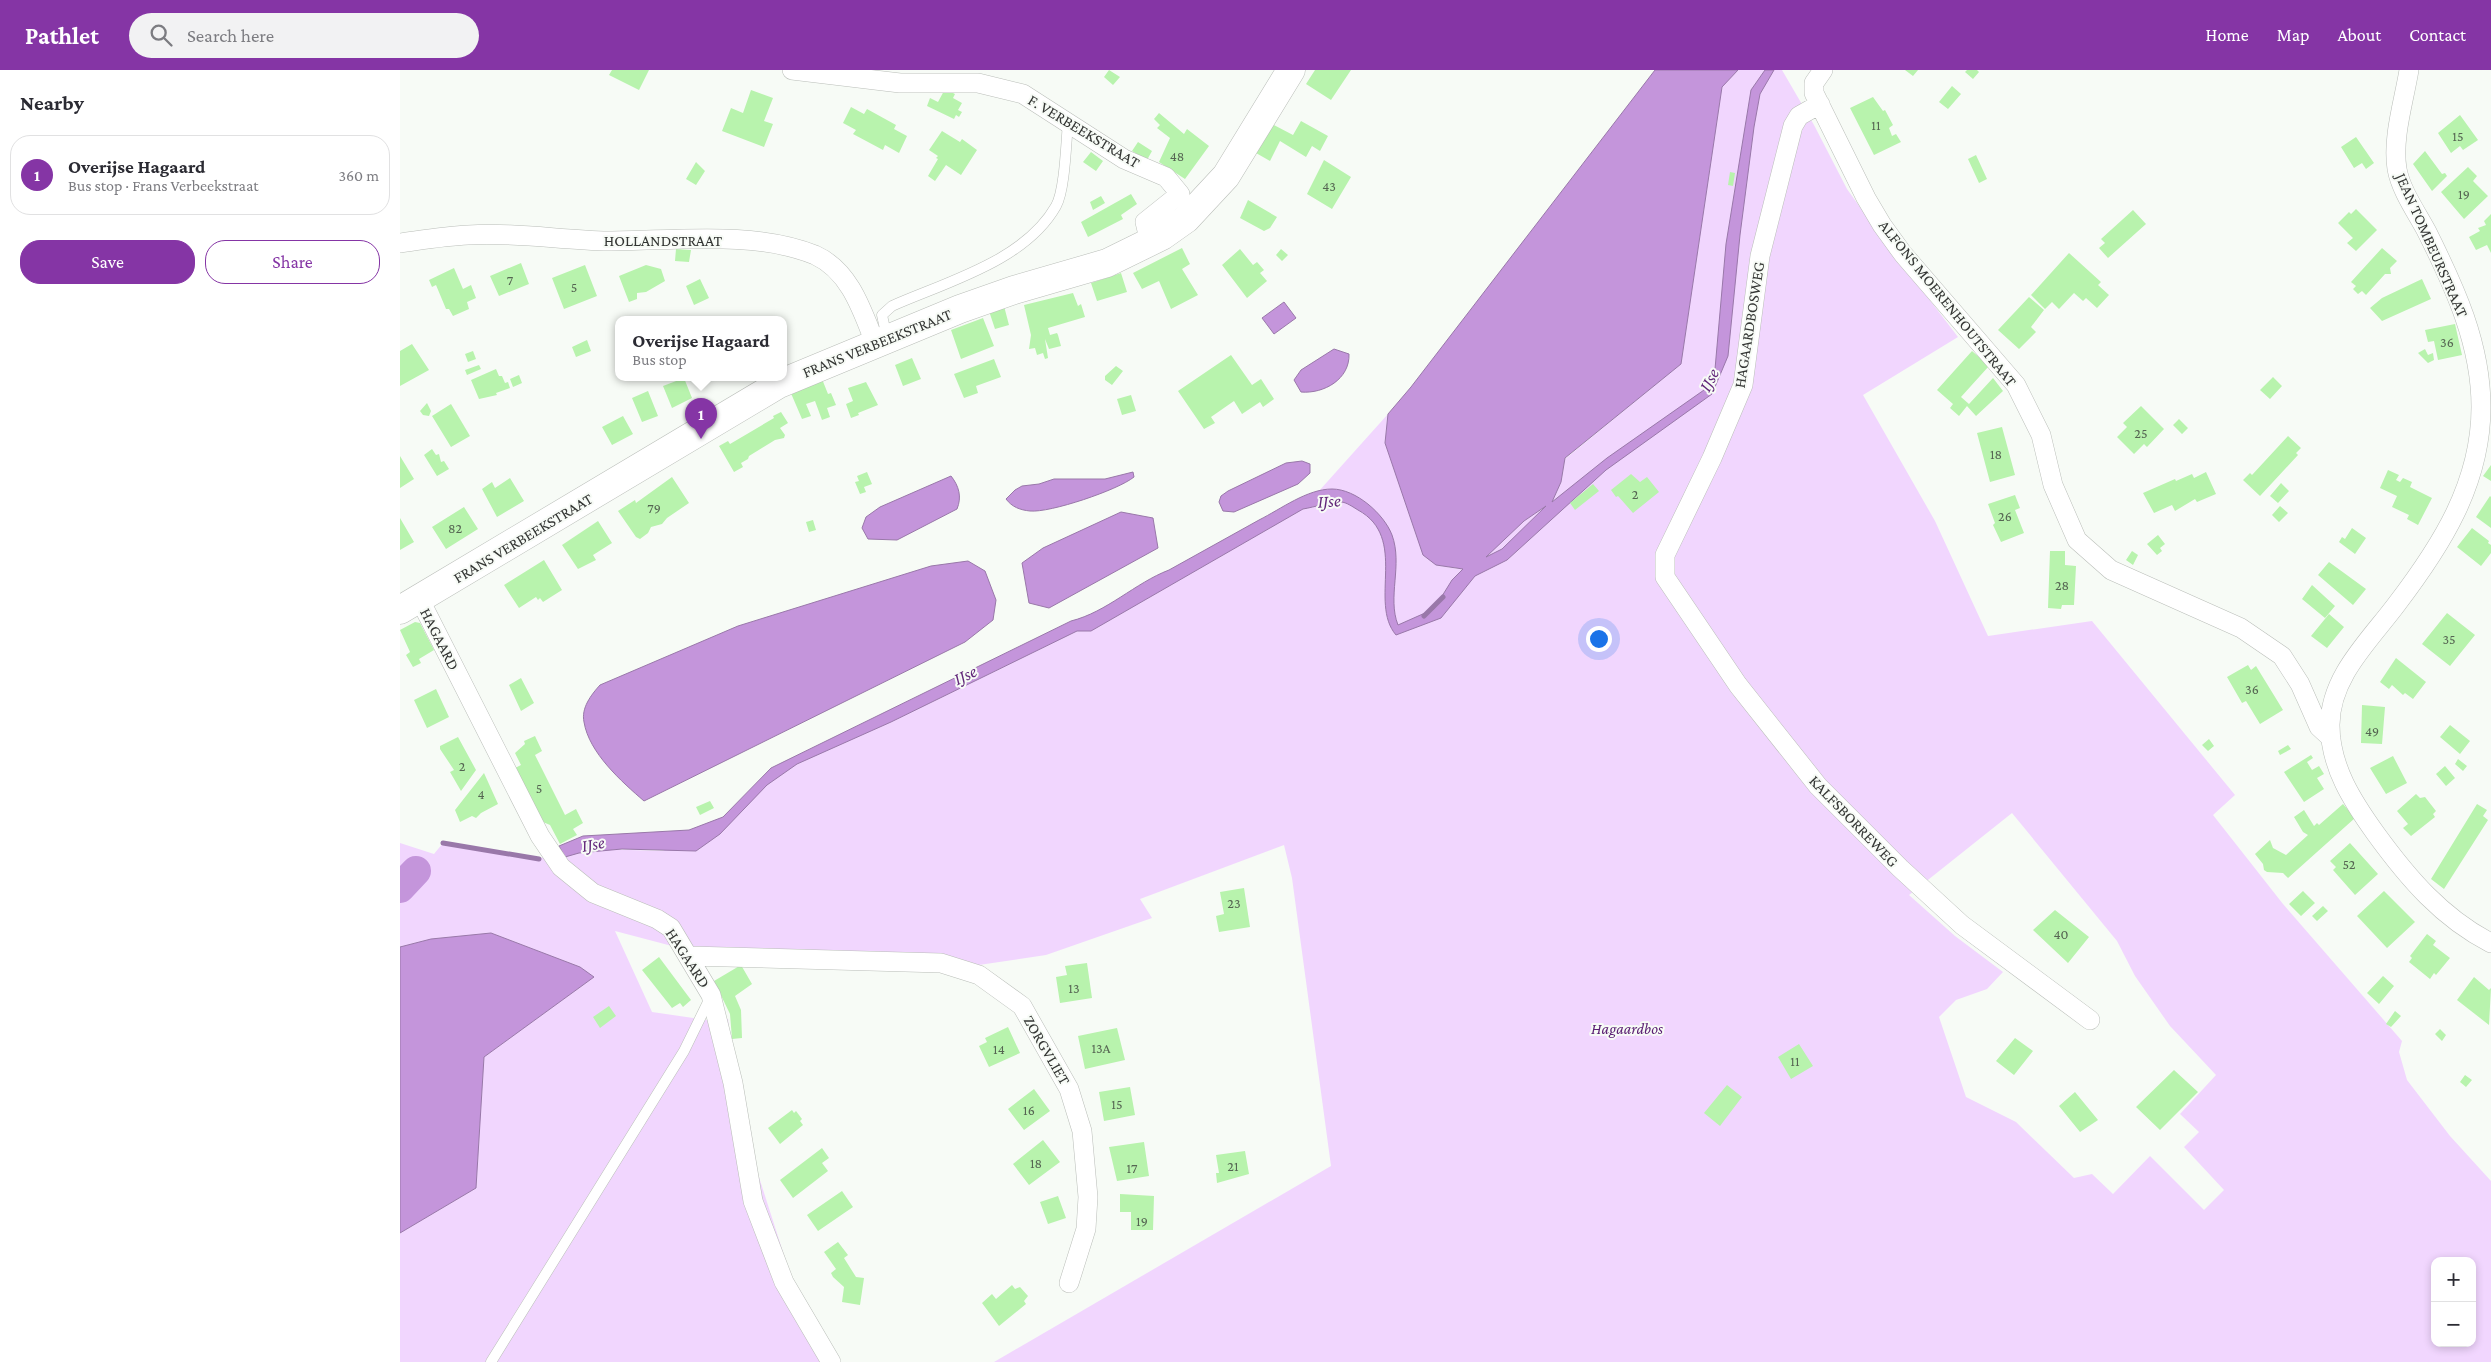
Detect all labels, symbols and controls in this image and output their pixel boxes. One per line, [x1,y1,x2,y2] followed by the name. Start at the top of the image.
[129,13,479,58] search box
[147,21,175,49] icon: search
[25,22,99,49] text: Pathlet
[187,25,274,46] text: Search here
[2206,25,2249,45] text: Home
[2277,25,2309,45] text: Map
[2337,25,2381,45] text: About
[2409,25,2466,45] text: Contact
[20,91,84,115] text: Nearby
[1025,91,1143,171] street label: F. VERBEEKSTRAAT
[1871,117,1881,133] house number: 11
[2452,128,2464,144] house number: 15
[1170,148,1184,164] house number: 48
[68,156,205,177] text: Overijse Hagaard
[34,167,40,184] text: 1
[338,167,379,184] text: 360 m
[2391,168,2472,320] street label: JEAN TOMBEURSTRAAT
[68,177,259,194] text: Bus stop · Frans Verbeekstraat
[1322,178,1336,194] house number: 43
[2458,186,2470,202] house number: 19
[1876,217,2020,390] street label: ALFONS MOERENHOUTSTRAAT
[604,232,722,249] street label: HOLLANDSTRAAT
[20,240,195,284] button: Save
[205,240,380,284] button: Share
[1731,261,1767,389] street label: HAGAARDBOSWEG
[507,272,514,288] house number: 7
[571,279,577,295] house number: 5
[800,305,954,381] street label: FRANS VERBEEKSTRAAT
[615,316,787,381] popup
[632,330,770,351] text: Overijse Hagaard
[2440,334,2454,350] house number: 36
[632,351,687,368] text: Bus stop
[1695,365,1723,395] water label: IJse
[685,398,717,439] pin: 1
[2134,425,2148,441] house number: 25
[1990,446,2002,462] house number: 18
[1632,486,1639,502] house number: 2
[450,490,596,586] street label: FRANS VERBEEKSTRAAT
[1317,490,1341,512] water label: IJse
[647,500,661,516] house number: 79
[1998,508,2012,524] house number: 26
[448,520,462,536] house number: 82
[2055,577,2069,593] house number: 28
[417,605,463,673] street label: HAGAARD
[1586,626,1612,652] your location
[2442,631,2456,647] house number: 35
[950,661,980,689] water label: IJse
[2245,681,2259,697] house number: 36
[2365,723,2379,739] house number: 49
[459,758,466,774] house number: 2
[1806,772,1902,870] street label: KALFSBORREWEG
[536,780,542,796] house number: 5
[477,786,485,802] house number: 4
[580,832,606,856] water label: IJse
[2343,856,2356,872] house number: 52
[1227,895,1241,911] house number: 23
[663,925,713,991] street label: HAGAARD
[2053,926,2069,942] house number: 40
[1068,980,1080,996] house number: 13
[1020,1012,1074,1088] street label: ZORGVLIET
[1591,1020,1663,1038] park label: Hagaardbos
[1091,1040,1111,1056] house number: 13A
[993,1041,1005,1057] house number: 14
[1790,1053,1800,1069] house number: 11
[1111,1096,1123,1112] house number: 15
[1023,1102,1035,1118] house number: 16
[1030,1155,1042,1171] house number: 18
[1227,1158,1239,1174] house number: 21
[1126,1160,1138,1176] house number: 17
[1136,1213,1148,1229] house number: 19
[2431,1257,2476,1347] map controls
[2431,1257,2476,1302] button: +
[2431,1302,2476,1347] button: −

